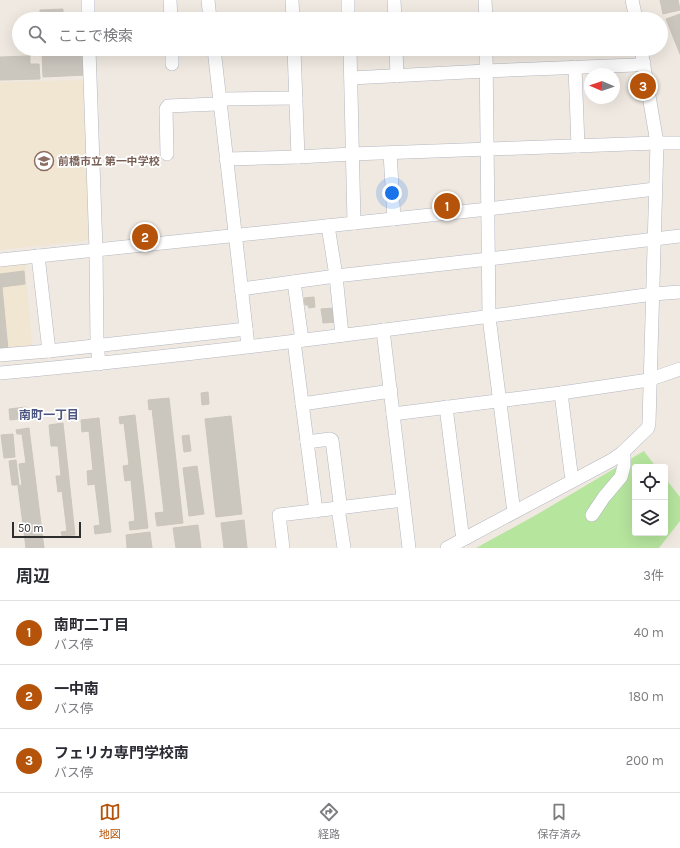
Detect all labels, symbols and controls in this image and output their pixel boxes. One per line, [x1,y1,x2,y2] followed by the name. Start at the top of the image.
[12,12,668,56] search box
[26,23,48,45] icon: search
[58,27,133,45] text: ここで検索
[584,68,620,104] north arrow
[630,71,656,101] pin: 3
[33,150,55,172] school or university icon: 前橋市立 第一中学校
[58,155,160,168] place label: 前橋市立 第一中学校
[382,183,402,203] your location
[434,191,460,221] pin: 1
[132,222,158,252] pin: 2
[19,408,79,422] district label: 南町一丁目
[632,464,668,536] map controls
[632,464,668,500] button: locate
[632,500,668,536] button: layers
[12,520,81,539] scale bar
[18,522,44,535] text: 50 m
[16,566,50,586] text: 周辺
[643,568,664,583] text: 3件
[54,616,129,634] text: 南町二丁目
[27,625,31,640] text: 1
[634,625,664,640] text: 40 m
[54,637,93,652] text: バス停
[54,680,99,698] text: 一中南
[25,689,33,704] text: 2
[629,689,664,704] text: 180 m
[54,701,93,716] text: バス停
[54,744,189,762] text: フェリカ専門学校南
[25,753,33,768] text: 3
[626,753,664,768] text: 200 m
[54,765,93,780] text: バス停
[99,801,121,841] tab: 地図
[318,801,340,841] tab: 経路
[537,801,581,841] tab: 保存済み

